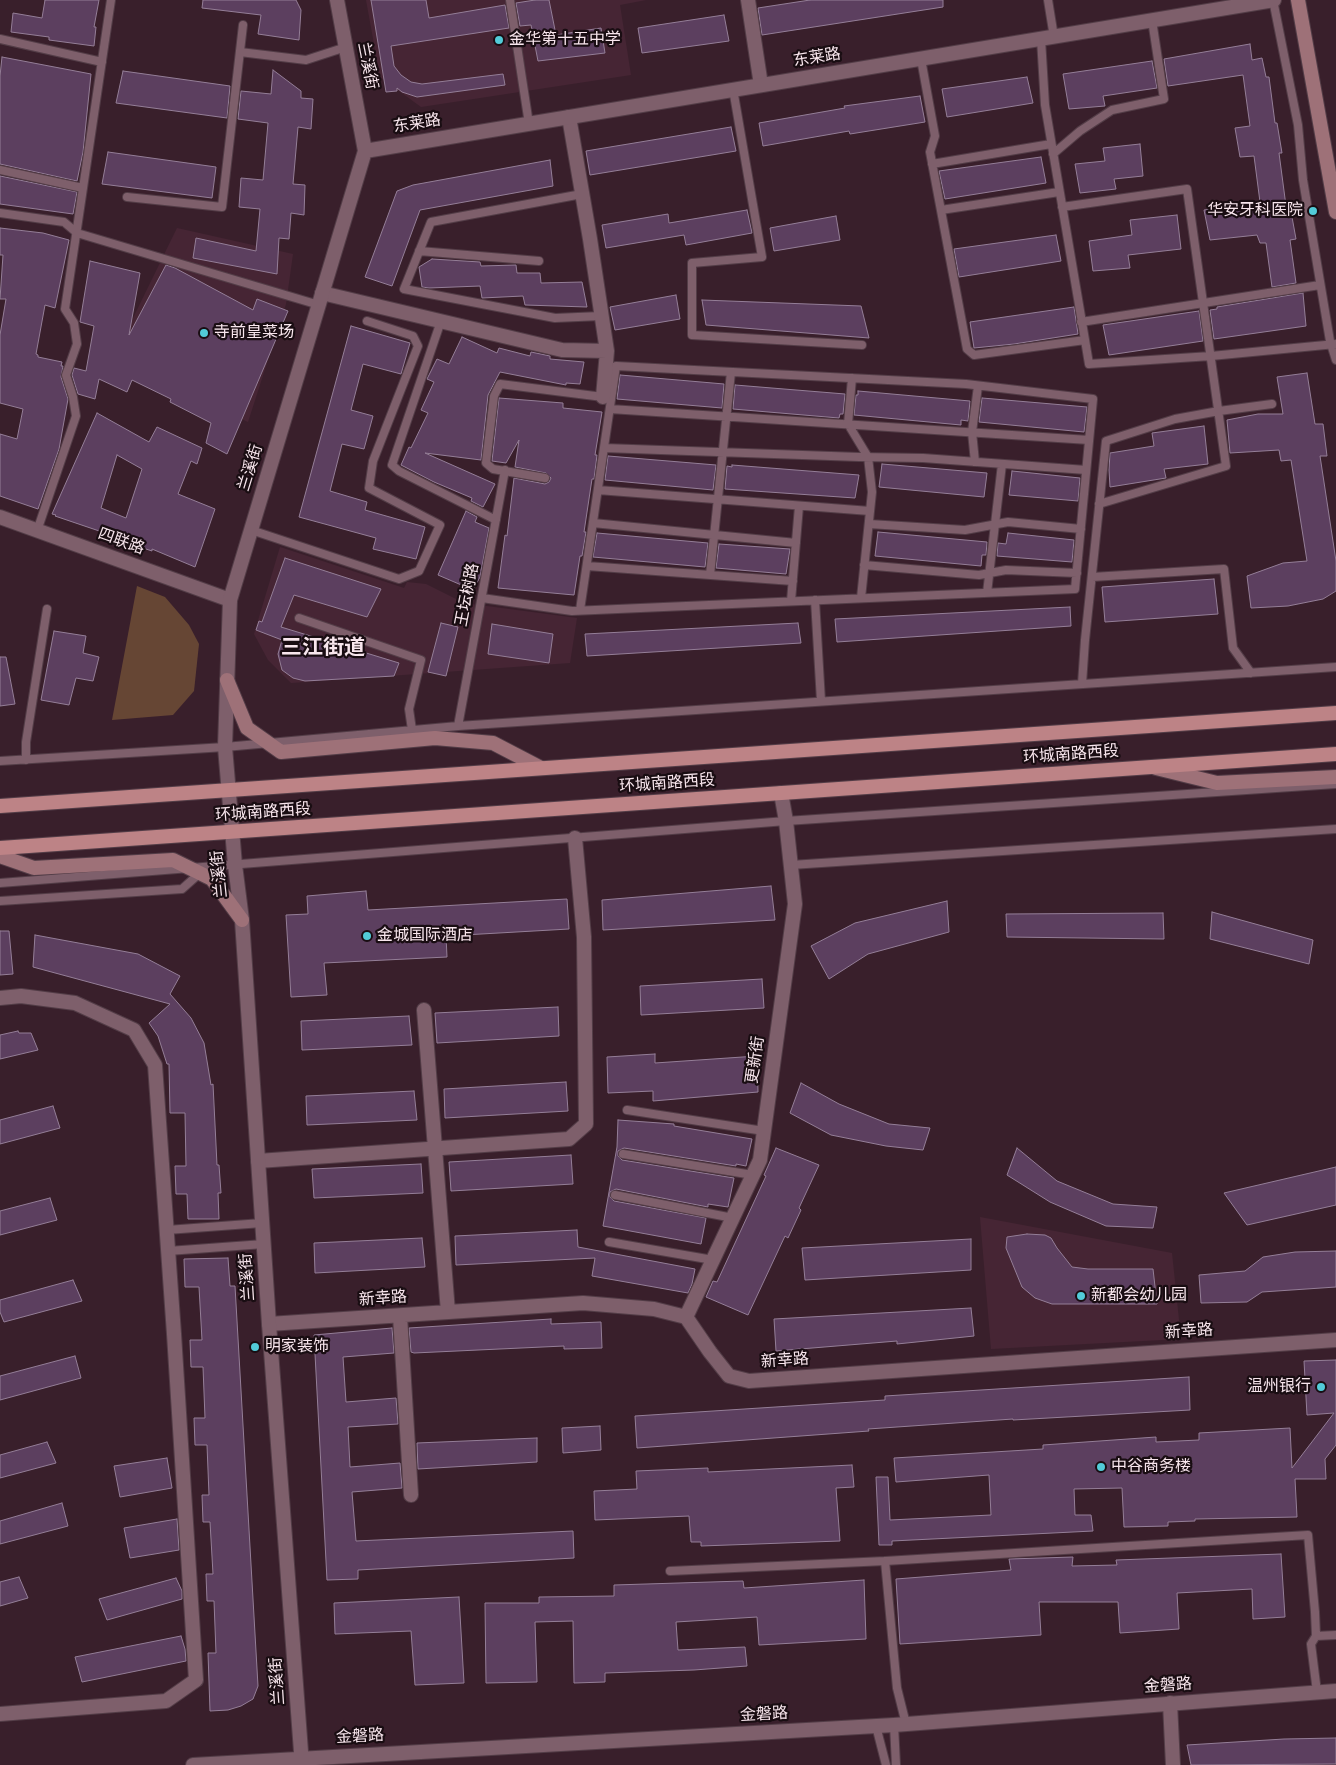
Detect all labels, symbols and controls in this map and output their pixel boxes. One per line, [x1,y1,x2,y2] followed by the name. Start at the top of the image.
[509,30,621,50] place label: 金华第十五中学
[493,34,505,46] marker: 金华第十五中学
[353,41,381,91] street label: 兰溪街
[792,45,842,71] street label: 东莱路
[392,111,442,137] street label: 东莱路
[1207,201,1303,221] place label: 华安牙科医院
[1307,205,1319,217] marker: 华安牙科医院
[214,323,294,343] place label: 寺前皇菜场
[198,327,210,339] marker: 寺前皇菜场
[235,442,267,494] street label: 兰溪街
[95,525,147,559] street label: 四联路
[452,562,484,628] street label: 王坛树路
[281,636,365,662] district label: 三江街道
[1022,742,1120,768] street label: 环城南路西段
[618,771,716,797] street label: 环城南路西段
[214,800,312,826] street label: 环城南路西段
[208,849,232,899] street label: 兰溪街
[377,926,473,946] place label: 金城国际酒店
[361,930,373,942] marker: 金城国际酒店
[743,1035,769,1085] street label: 更新街
[237,1252,259,1302] street label: 兰溪街
[1091,1286,1187,1306] place label: 新都会幼儿园
[358,1288,408,1310] street label: 新幸路
[1075,1290,1087,1302] marker: 新都会幼儿园
[1164,1321,1214,1343] street label: 新幸路
[265,1337,329,1357] place label: 明家装饰
[249,1341,261,1353] marker: 明家装饰
[760,1350,810,1372] street label: 新幸路
[1247,1377,1311,1397] place label: 温州银行
[1315,1381,1327,1393] marker: 温州银行
[1111,1457,1191,1477] place label: 中谷商务楼
[1095,1461,1107,1473] marker: 中谷商务楼
[267,1656,289,1706] street label: 兰溪街
[1143,1675,1193,1697] street label: 金磐路
[740,1704,788,1726] street label: 金磐路
[336,1726,384,1748] street label: 金磐路

